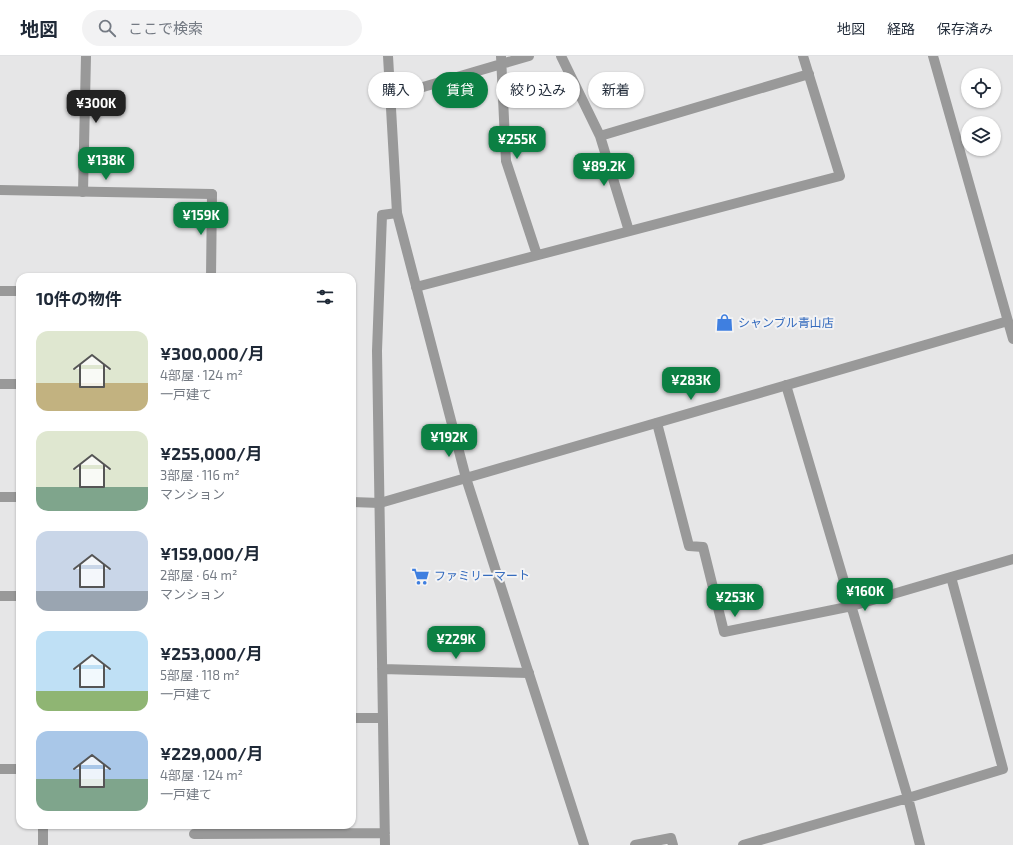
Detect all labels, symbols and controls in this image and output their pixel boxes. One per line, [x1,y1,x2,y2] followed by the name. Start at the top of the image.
[82,10,362,46] search box
[20,17,58,40] text: 地図
[96,17,118,39] icon: search
[128,19,203,37] text: ここで検索
[837,20,865,37] text: 地図
[887,20,915,37] text: 経路
[937,20,993,37] text: 保存済み
[961,68,1001,156] map controls
[961,68,1001,108] button: locate
[368,72,424,108] chip: 購入
[432,72,488,108] chip: 賃貸
[496,72,580,108] chip: 絞り込み
[588,72,644,108] chip: 新着
[68,90,124,124] pin: ¥300K
[76,95,116,111] text: ¥300K
[961,116,1001,156] button: layers
[489,126,545,160] pin: ¥255K
[498,131,536,147] text: ¥255K
[78,147,134,181] pin: ¥138K
[87,152,125,168] text: ¥138K
[571,153,637,187] pin: ¥89.2K
[582,158,626,174] text: ¥89.2K
[173,202,229,236] pin: ¥159K
[182,207,220,223] text: ¥159K
[314,286,336,308] icon: filters
[36,288,122,308] text: 10件の物件
[715,313,735,333] shop icon: シャンブル青山店
[738,315,834,329] place label: シャンブル青山店
[160,343,265,363] text: ¥300,000/月
[68,347,116,395] icon: home
[160,367,243,383] text: 4部屋 · 124 m²
[663,367,719,401] pin: ¥283K
[671,372,711,388] text: ¥283K
[160,386,212,402] text: 一戸建て
[421,424,477,458] pin: ¥192K
[430,429,468,445] text: ¥192K
[160,443,263,463] text: ¥255,000/月
[68,447,116,495] icon: home
[160,467,240,483] text: 3部屋 · 116 m²
[160,486,225,502] text: マンション
[160,543,261,563] text: ¥159,000/月
[68,547,116,595] icon: home
[411,566,431,586] supermarket icon: ファミリーマート
[160,567,237,583] text: 2部屋 · 64 m²
[434,568,530,582] place label: ファミリーマート
[837,578,893,612] pin: ¥160K
[846,583,884,599] text: ¥160K
[707,584,763,618] pin: ¥253K
[160,586,225,602] text: マンション
[716,589,754,605] text: ¥253K
[428,626,484,660] pin: ¥229K
[436,631,476,647] text: ¥229K
[160,643,263,663] text: ¥253,000/月
[68,647,116,695] icon: home
[160,667,240,683] text: 5部屋 · 118 m²
[160,686,212,702] text: 一戸建て
[160,743,264,763] text: ¥229,000/月
[68,747,116,795] icon: home
[160,767,243,783] text: 4部屋 · 124 m²
[160,786,212,802] text: 一戸建て

